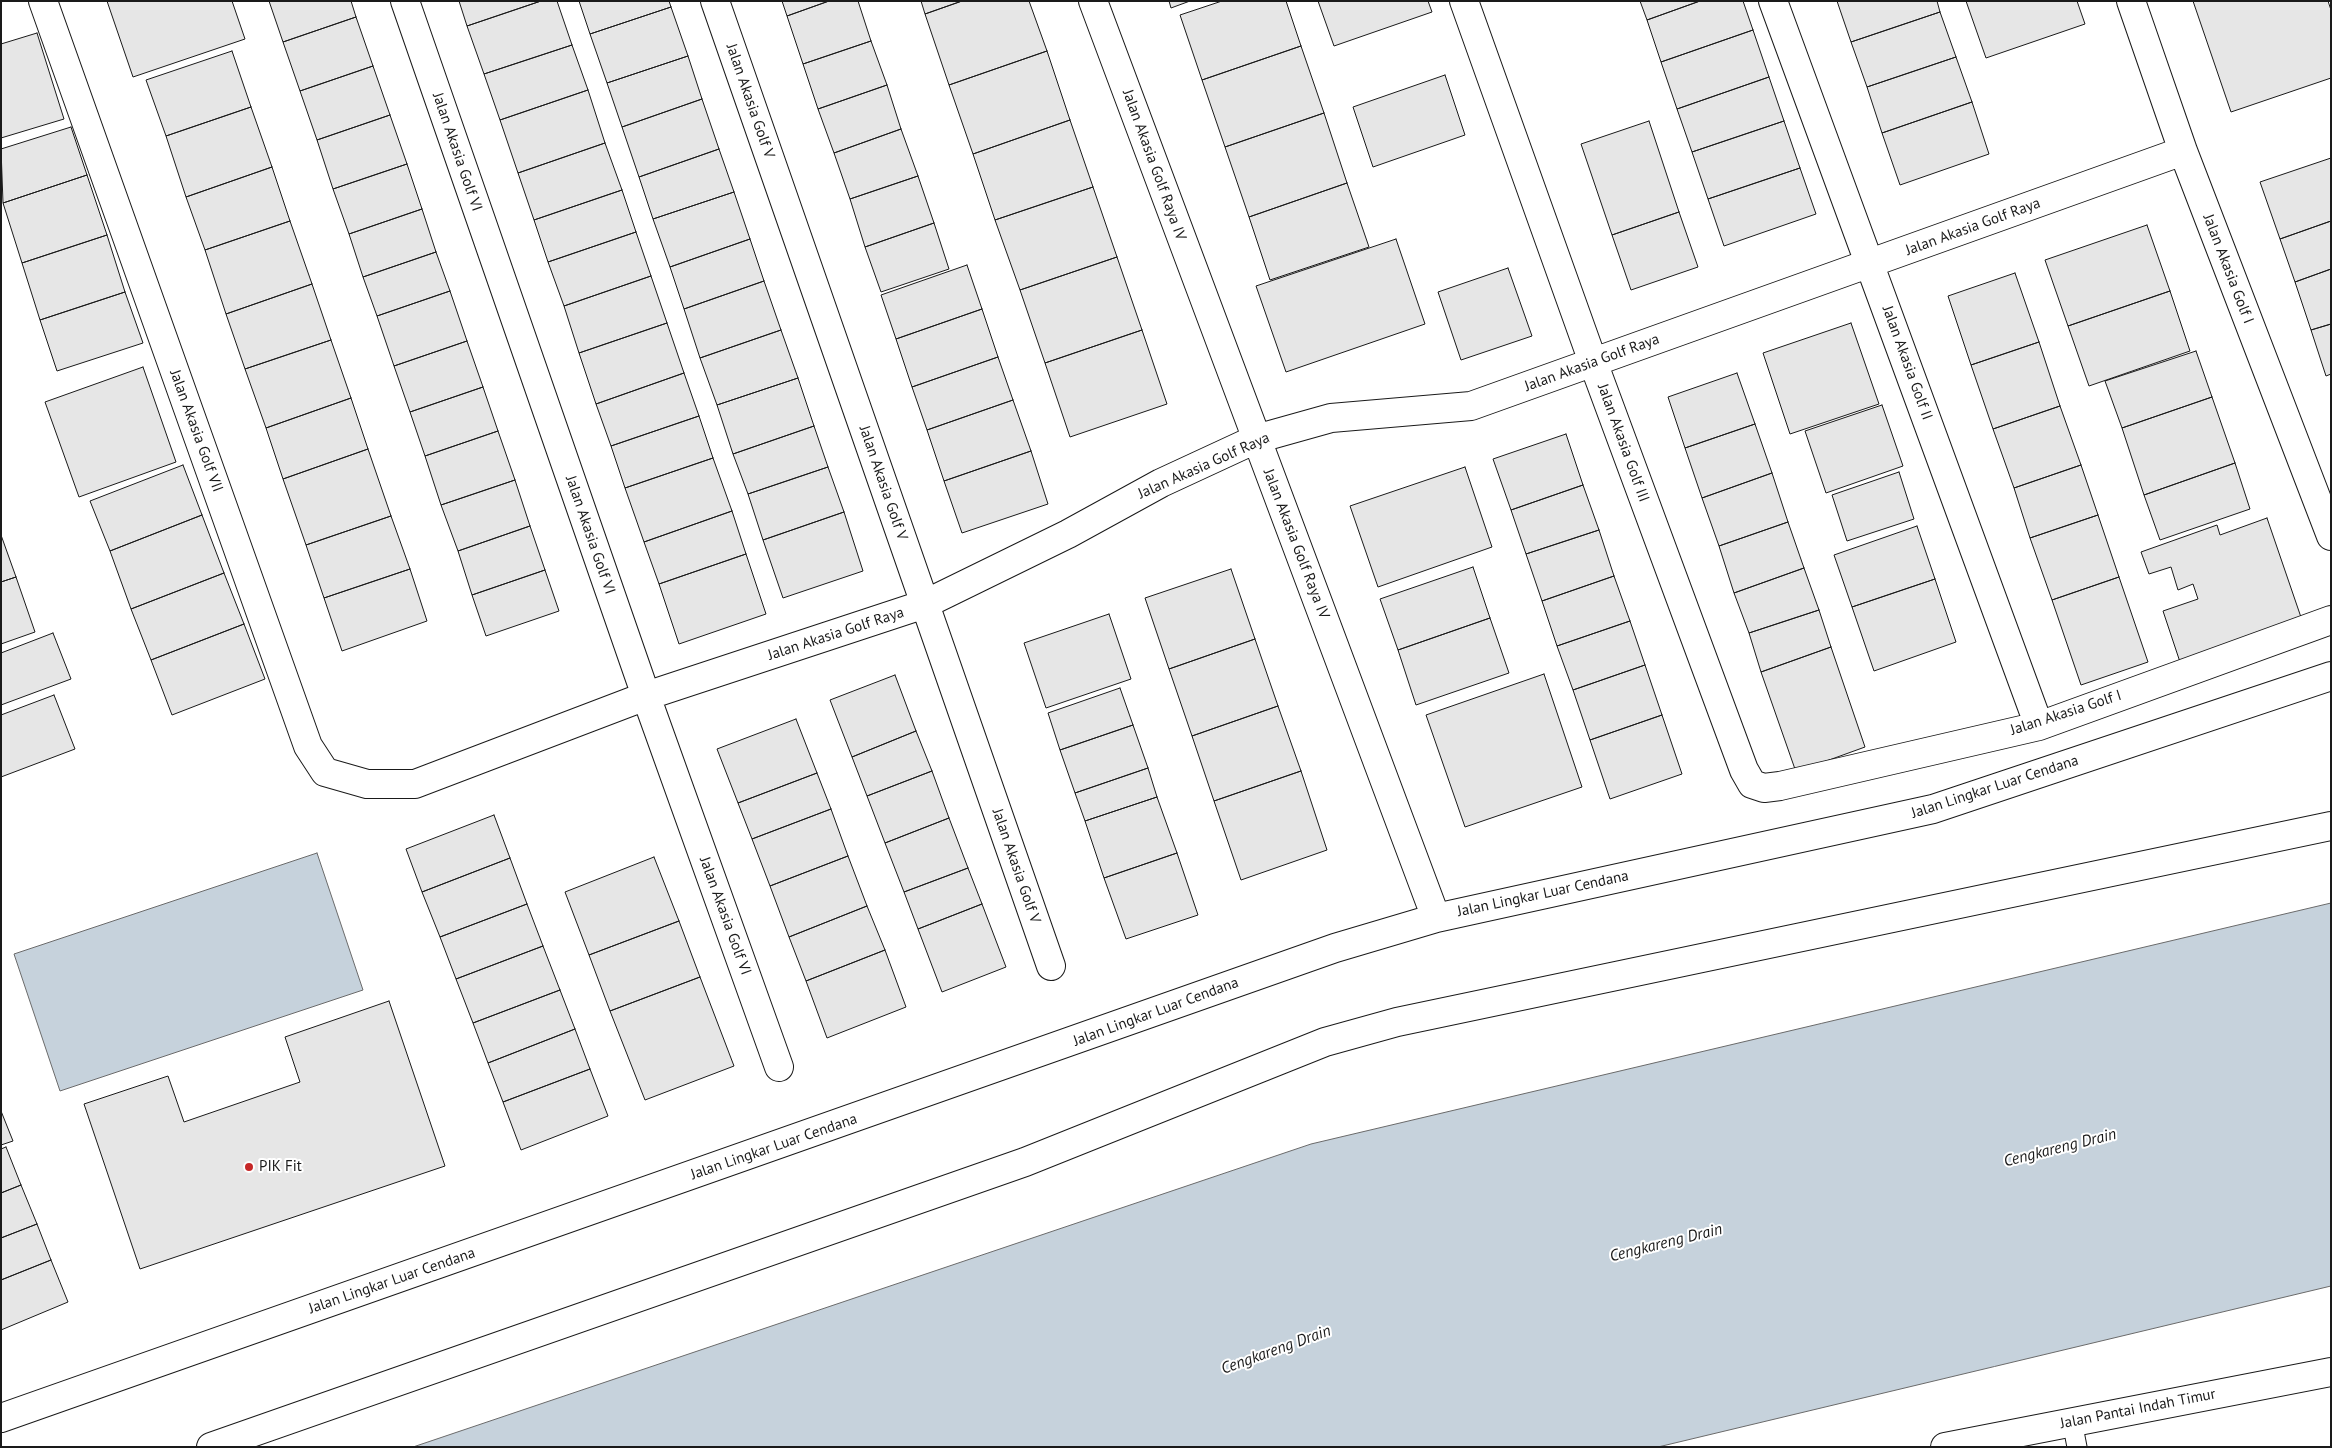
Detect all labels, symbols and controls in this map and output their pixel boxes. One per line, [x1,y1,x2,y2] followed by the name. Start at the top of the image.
[722,41,778,161] street label: Jalan Akasia Golf V
[1118,87,1190,243] street label: Jalan Akasia Golf Raya IV
[428,90,486,214] street label: Jalan Akasia Golf VI
[1903,194,2043,260] street label: Jalan Akasia Golf Raya
[2199,212,2257,326] street label: Jalan Akasia Golf I
[1878,303,1936,423] street label: Jalan Akasia Golf II
[1522,330,1662,396] street label: Jalan Akasia Golf Raya
[166,367,226,495] street label: Jalan Akasia Golf VII
[1593,381,1653,505] street label: Jalan Akasia Golf III
[855,423,911,543] street label: Jalan Akasia Golf V
[1135,429,1273,503] street label: Jalan Akasia Golf Raya
[1259,467,1333,621] street label: Jalan Akasia Golf Raya IV
[561,473,619,597] street label: Jalan Akasia Golf VI
[766,603,906,665] street label: Jalan Akasia Golf Raya
[2008,687,2124,739] street label: Jalan Akasia Golf I
[1909,751,2081,823] street label: Jalan Lingkar Luar Cendana
[988,806,1044,926] street label: Jalan Akasia Golf V
[695,855,755,977] street label: Jalan Akasia Golf VI
[1456,867,1630,921] street label: Jalan Lingkar Luar Cendana
[1071,974,1241,1050] street label: Jalan Lingkar Luar Cendana
[688,1110,860,1184] street label: Jalan Lingkar Luar Cendana
[2002,1125,2118,1171] water label: Cengkareng Drain
[259,1158,302,1176] place label: PIK Fit
[243,1161,255,1173] marker: PIK Fit
[1608,1220,1724,1266] water label: Cengkareng Drain
[306,1244,478,1318] street label: Jalan Lingkar Luar Cendana
[1219,1321,1333,1379] water label: Cengkareng Drain
[2059,1385,2217,1433] street label: Jalan Pantai Indah Timur

